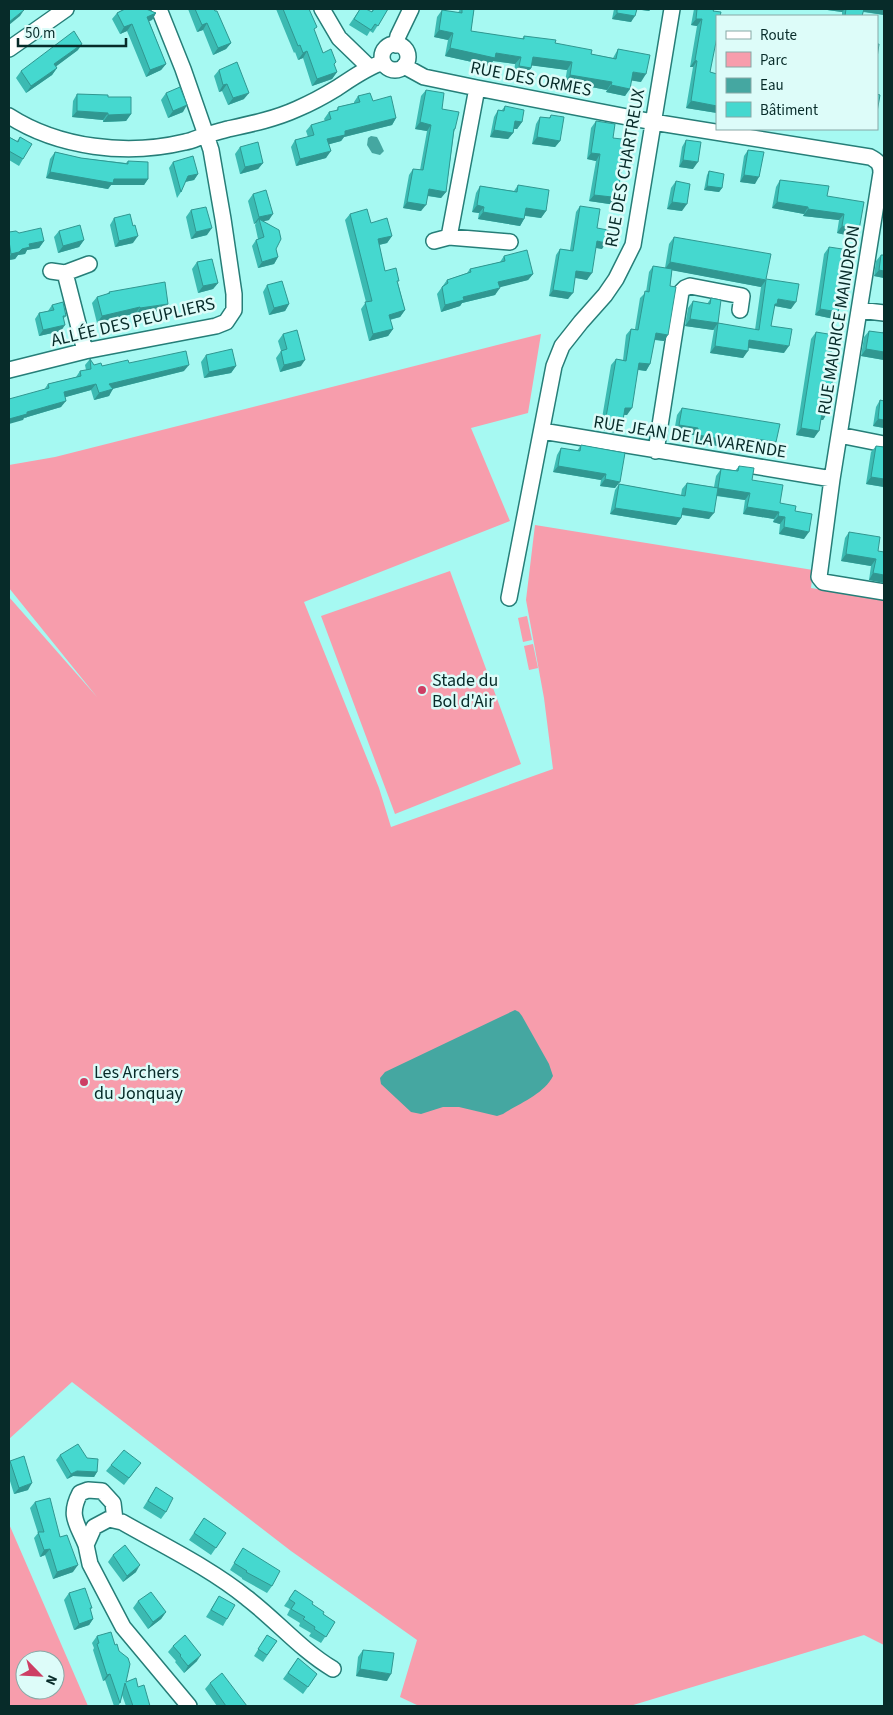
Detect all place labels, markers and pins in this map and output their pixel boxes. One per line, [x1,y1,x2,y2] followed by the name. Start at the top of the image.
[432,668,498,714] place label: Stade du Bol d'Air
[416,684,428,696] marker: Stade du Bol d'Air
[94,1060,183,1106] place label: Les Archers du Jonquay
[78,1076,90,1088] marker: Les Archers du Jonquay

